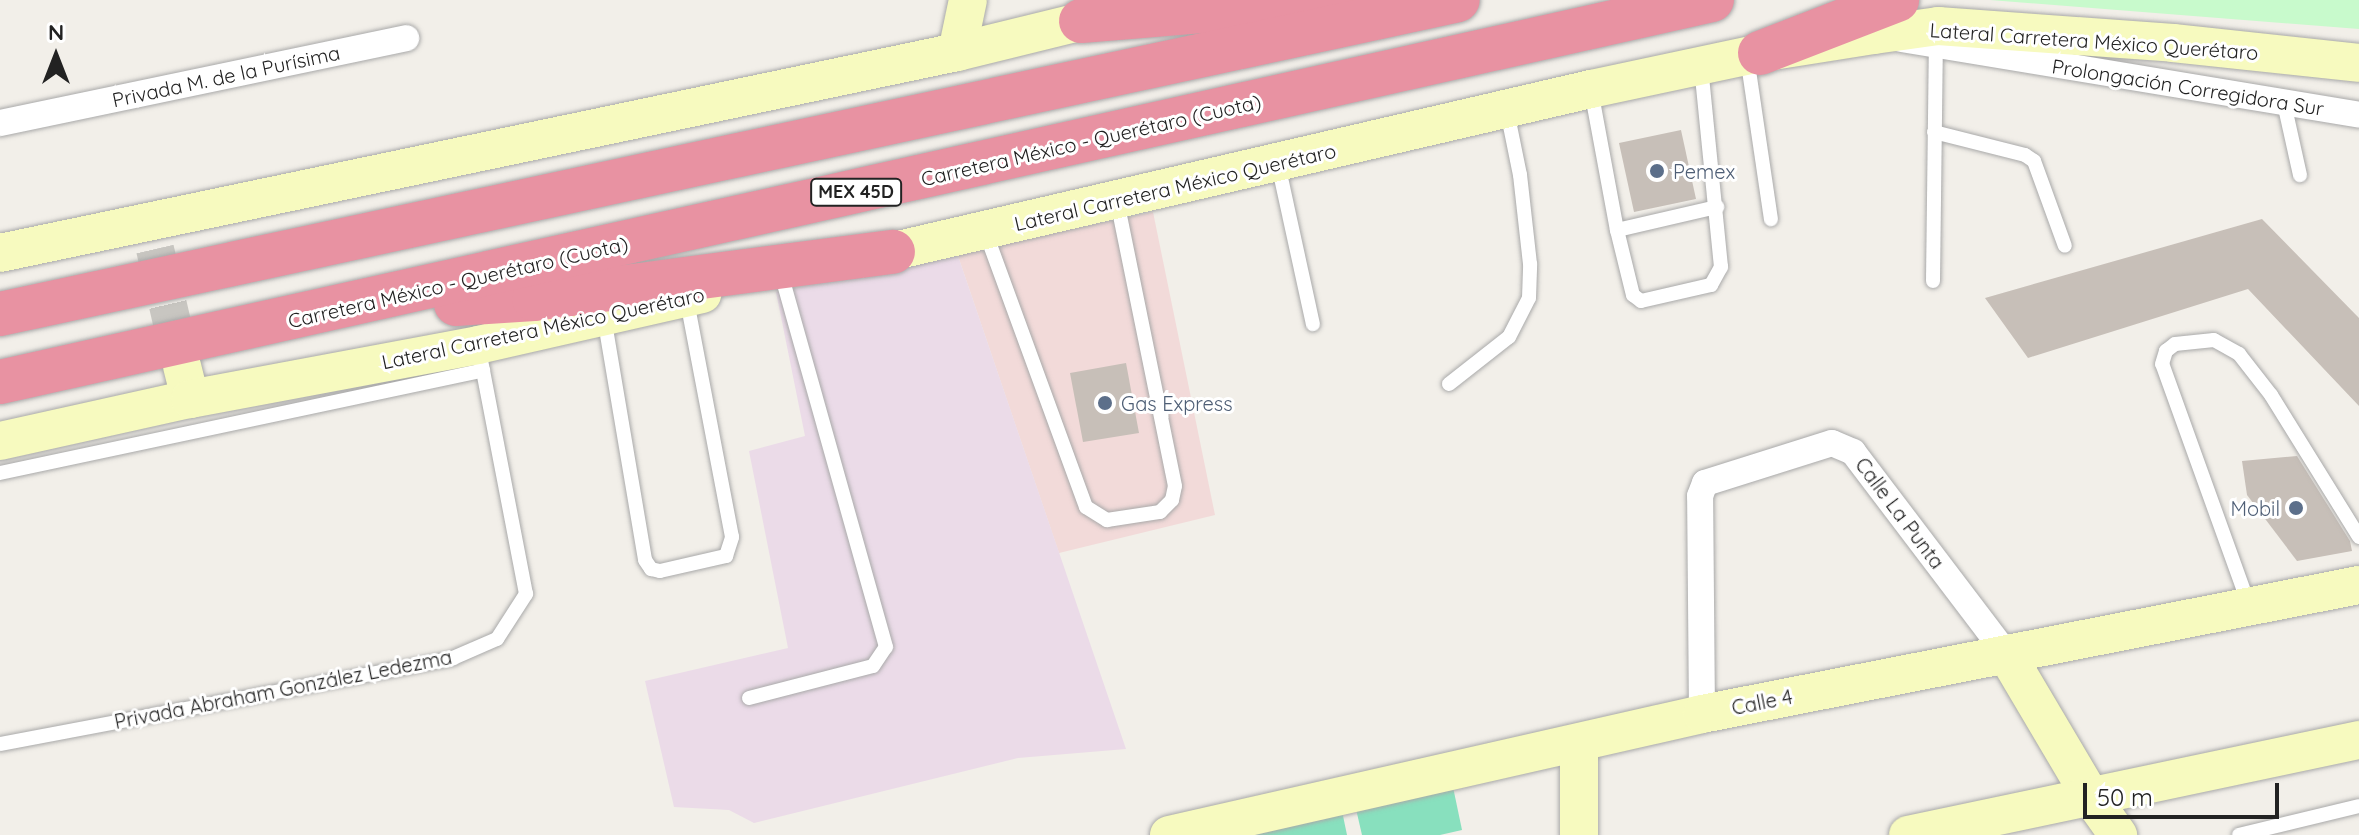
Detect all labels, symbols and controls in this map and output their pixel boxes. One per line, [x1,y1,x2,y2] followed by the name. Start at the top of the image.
[16,16,96,96] north arrow
[48,18,64,46] text: N
[1929,18,2259,64] street label: Lateral Carretera México Querétaro
[110,40,342,112] street label: Privada M. de la Purísima
[2050,54,2326,120] street label: Prolongación Corregidora Sur
[919,89,1263,191] street label: Carretera México - Querétaro (Cuota)
[1012,138,1338,236] street label: Lateral Carretera México Querétaro
[1673,159,1735,183] place label: Pemex
[1648,162,1666,180] marker: Pemex
[810,178,902,206] road number: MEX 45D
[286,231,630,333] street label: Carretera México - Querétaro (Cuota)
[379,282,707,374] street label: Lateral Carretera México Querétaro
[1121,391,1233,415] place label: Gas Express
[1096,394,1114,412] marker: Gas Express
[1850,453,1950,573] street label: Calle La Punta
[2230,496,2280,520] place label: Mobil
[2287,499,2305,517] marker: Mobil
[112,644,454,734] street label: Privada Abraham González Ledezma
[1730,684,1794,720] street label: Calle 4
[2087,767,2283,817] scale bar
[2097,782,2153,812] text: 50 m

